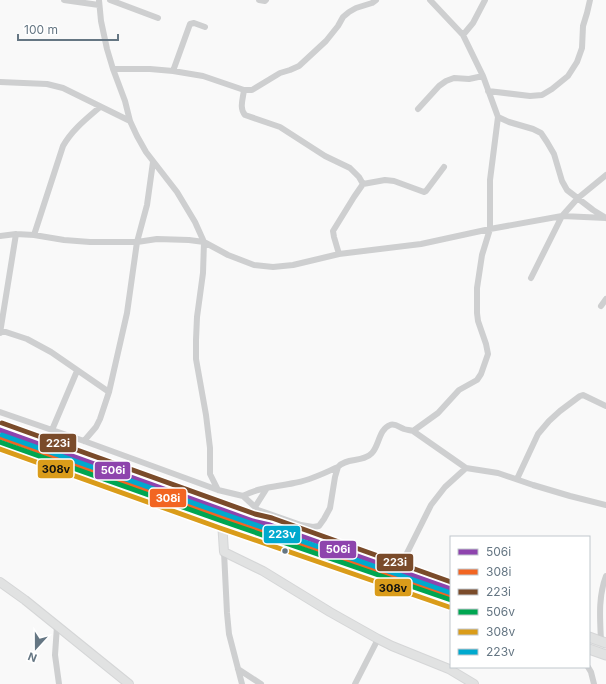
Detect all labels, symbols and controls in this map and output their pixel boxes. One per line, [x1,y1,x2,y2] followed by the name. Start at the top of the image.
[18,16,118,42] scale bar
[24,22,58,37] text: 100 m
[39,433,77,453] line badge: 223i
[46,436,70,450] text: 223i
[37,459,74,479] line badge: 308v
[94,461,131,480] line badge: 506i
[42,462,71,476] text: 308v
[101,463,125,477] text: 506i
[149,488,187,508] line badge: 308i
[156,491,180,505] text: 308i
[263,525,301,544] line badge: 223v
[268,527,296,541] text: 223v
[450,536,590,668] legend
[319,540,357,559] line badge: 506i
[326,542,350,556] text: 506i
[486,544,511,559] text: 506i
[280,546,290,556] unlabelled marker
[376,553,414,572] line badge: 223i
[383,555,407,569] text: 223i
[486,564,511,579] text: 308i
[374,578,412,597] line badge: 308v
[379,581,408,595] text: 308v
[486,584,511,599] text: 223i
[486,604,515,619] text: 506v
[486,624,515,639] text: 308v
[16,628,56,668] north arrow
[486,644,515,659] text: 223v
[26,649,39,665] text: N

